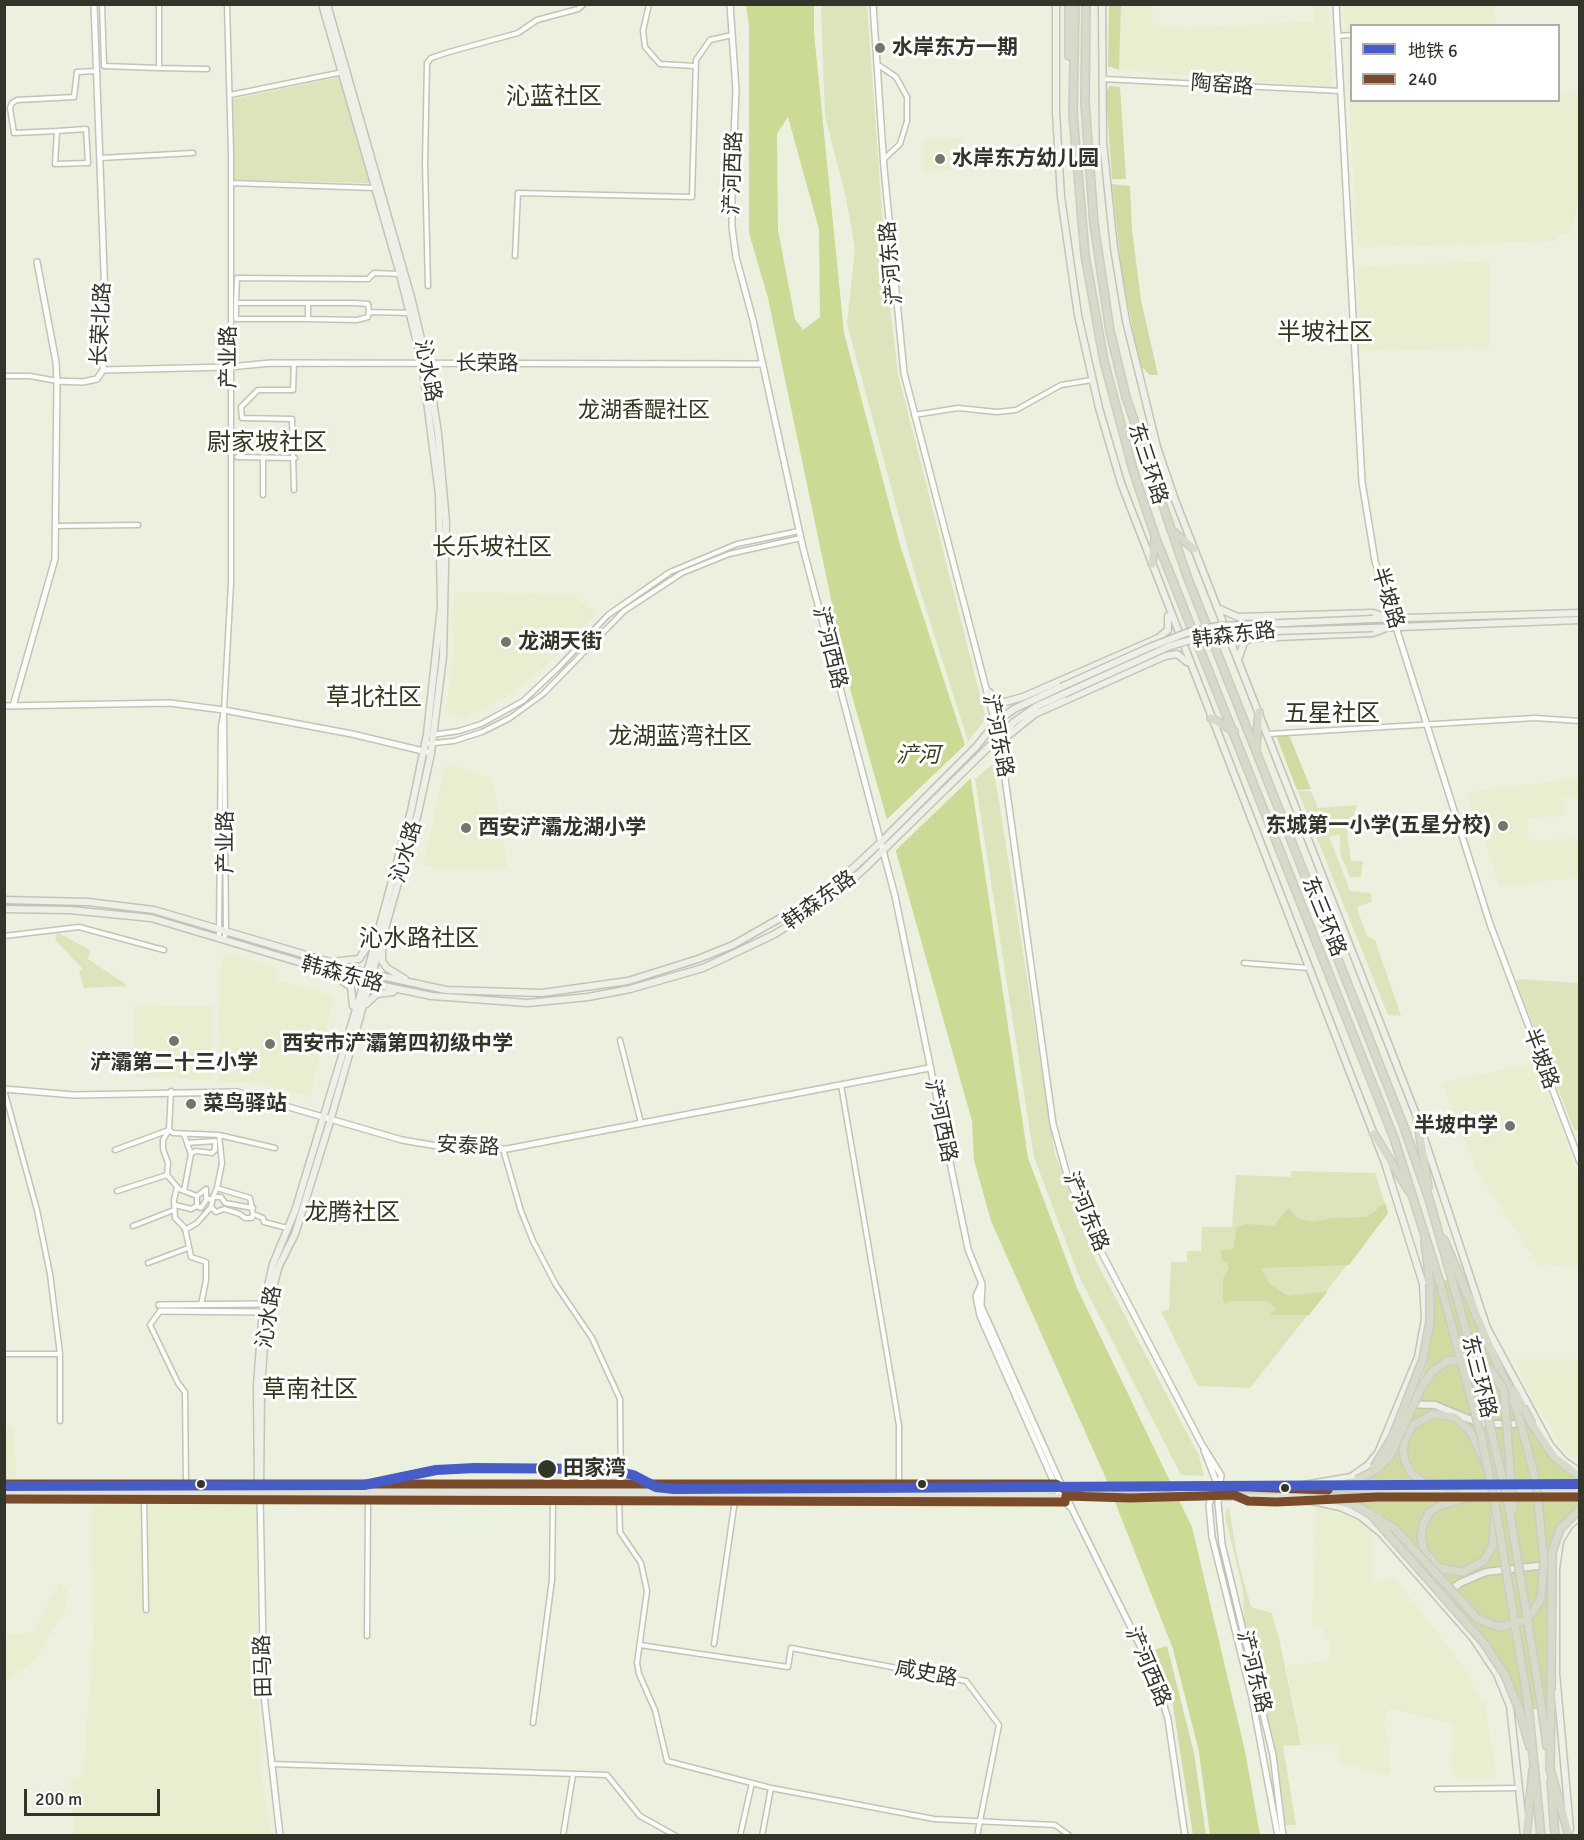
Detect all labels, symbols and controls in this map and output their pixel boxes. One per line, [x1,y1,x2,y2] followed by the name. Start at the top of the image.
[1350,24,1560,102] legend
[892,35,1018,61] place label: 水岸东方一期
[1408,40,1458,62] text: 地铁 6
[873,41,887,55] marker: 水岸东方一期
[1408,68,1437,90] text: 240
[1190,71,1254,101] street label: 陶窑路
[506,84,602,112] district label: 沁蓝社区
[720,131,748,215] street label: 浐河西路
[952,146,1099,172] place label: 水岸东方幼儿园
[933,152,947,166] marker: 水岸东方幼儿园
[876,220,908,306] street label: 浐河东路
[87,281,117,367] street label: 长荣北路
[1277,320,1373,348] district label: 半坡社区
[216,326,242,388] street label: 产业路
[409,338,445,404] street label: 沁水路
[456,351,518,377] street label: 长荣路
[578,398,710,424] district label: 龙湖香醍社区
[1122,420,1172,508] street label: 东三环路
[207,430,327,458] district label: 尉家坡社区
[432,535,552,563] district label: 长乐坡社区
[1366,564,1408,632] street label: 半坡路
[807,604,851,692] street label: 浐河西路
[1191,618,1277,654] street label: 韩森东路
[518,629,602,655] place label: 龙湖天街
[499,635,513,649] marker: 龙湖天街
[326,685,422,713] district label: 草北社区
[977,692,1017,780] street label: 浐河东路
[1284,701,1380,729] district label: 五星社区
[608,724,752,752] district label: 龙湖蓝湾社区
[896,743,940,769] water label: 浐河
[213,811,239,873] street label: 产业路
[1265,813,1491,839] place label: 东城第一小学(五星分校)
[478,815,646,841] place label: 西安浐灞龙湖小学
[386,818,428,886] street label: 沁水路
[1496,819,1510,833] marker: 东城第一小学(五星分校)
[459,821,473,835] marker: 西安浐灞龙湖小学
[779,866,861,936] street label: 韩森东路
[1296,873,1350,961] street label: 东三环路
[359,926,479,954] district label: 沁水路社区
[298,952,386,998] street label: 韩森东路
[1517,1025,1563,1093] street label: 半坡路
[282,1031,513,1057] place label: 西安市浐灞第四初级中学
[167,1034,181,1048] marker: 浐灞第二十三小学
[263,1037,277,1051] marker: 西安市浐灞第四初级中学
[90,1050,258,1076] place label: 浐灞第二十三小学
[919,1077,961,1165] street label: 浐河西路
[203,1091,287,1117] place label: 菜鸟驿站
[184,1097,198,1111] marker: 菜鸟驿站
[1414,1113,1498,1139] place label: 半坡中学
[1503,1119,1517,1133] marker: 半坡中学
[436,1133,500,1161] street label: 安泰路
[1057,1168,1113,1256] street label: 浐河东路
[304,1200,400,1228] district label: 龙腾社区
[253,1284,287,1350] street label: 沁水路
[1456,1333,1500,1421] street label: 东三环路
[262,1377,358,1405] district label: 草南社区
[563,1456,626,1482] place label: 田家湾
[536,1458,558,1480] marker: 田家湾
[195,1478,207,1490] unlabelled marker
[916,1478,928,1490] unlabelled marker
[1279,1482,1291,1494] unlabelled marker
[1119,1623,1175,1711] street label: 浐河西路
[1231,1628,1275,1716] street label: 浐河东路
[250,1634,278,1698] street label: 田马路
[893,1656,959,1692] street label: 咸史路
[27,1777,164,1815] scale bar
[35,1788,82,1810] text: 200 m

